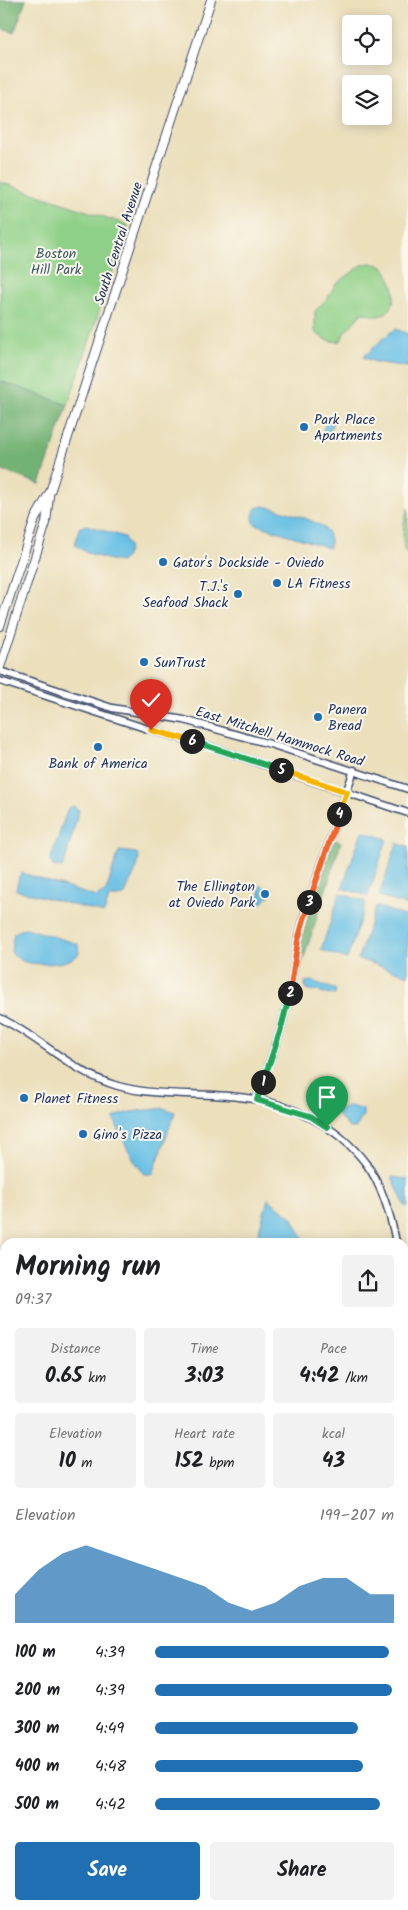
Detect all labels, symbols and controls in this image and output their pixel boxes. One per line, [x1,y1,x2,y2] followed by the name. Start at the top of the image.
[342,15,392,125] map controls
[342,15,392,65] button: locate
[342,75,392,125] button: layers
[89,178,149,308] street label: South Central Avenue
[31,243,82,281] park label: Boston Hill Park
[314,409,382,447] place label: Park Place Apartments
[298,421,310,433] marker: Park Place Apartments
[173,552,324,574] place label: Gator's Dockside - Oviedo
[157,556,169,568] marker: Gator's Dockside - Oviedo
[287,573,351,595] place label: LA Fitness
[143,576,228,614] place label: T.J.'s Seafood Shack
[271,577,283,589] marker: LA Fitness
[232,588,244,600] marker: T.J.'s Seafood Shack
[154,652,206,674] place label: SunTrust
[138,656,150,668] marker: SunTrust
[130,679,172,730] pin
[137,686,165,714] icon: check
[328,699,367,737] place label: Panera Bread
[193,701,368,773] street label: East Mitchell Hammock Road
[312,711,324,723] marker: Panera Bread
[180,728,204,754] pin: 6
[189,730,196,752] text: 6
[92,741,104,753] marker: Bank of America
[48,753,148,775] place label: Bank of America
[268,758,294,782] pin: 5
[278,759,285,781] text: 5
[326,802,352,826] pin: 4
[336,803,343,825] text: 4
[169,876,255,914] place label: The Ellington at Oviedo Park
[259,888,271,900] marker: The Ellington at Oviedo Park
[296,890,322,914] pin: 3
[306,891,313,913] text: 3
[278,980,302,1006] pin: 2
[286,982,295,1004] text: 2
[250,1070,276,1094] pin: 1
[261,1071,266,1093] text: 1
[306,1076,348,1127] pin
[313,1083,341,1111] icon: arrive
[34,1088,118,1110] place label: Planet Fitness
[18,1092,30,1104] marker: Planet Fitness
[93,1124,162,1146] place label: Gino's Pizza
[77,1128,89,1140] marker: Gino's Pizza
[15,1245,161,1290] text: Morning run
[342,1255,394,1307] button: share
[15,1287,51,1312] text: 09:37
[50,1338,101,1360] text: Distance
[190,1338,219,1360] text: Time
[320,1338,347,1360] text: Pace
[45,1360,83,1393] text: 0.65
[185,1360,224,1393] text: 3:03
[299,1360,340,1393] text: 4:42
[83,1367,106,1389] text: km
[340,1367,368,1389] text: /km
[49,1423,102,1445] text: Elevation
[174,1423,235,1445] text: Heart rate
[322,1423,345,1445] text: kcal
[59,1445,76,1478] text: 10
[174,1445,204,1478] text: 152
[322,1445,345,1478] text: 43
[76,1452,92,1474] text: m
[204,1452,235,1474] text: bpm
[15,1503,76,1528] text: Elevation
[320,1503,394,1528] text: 199–207 m
[15,1640,56,1665] text: 100 m
[95,1640,125,1665] text: 4:39
[15,1678,60,1703] text: 200 m
[95,1678,125,1703] text: 4:39
[15,1716,59,1741] text: 300 m
[95,1716,124,1741] text: 4:49
[15,1754,59,1779] text: 400 m
[95,1754,126,1779] text: 4:48
[15,1792,59,1817] text: 500 m
[95,1792,126,1817] text: 4:42
[15,1842,200,1900] button: Save
[210,1842,394,1900] button: Share

